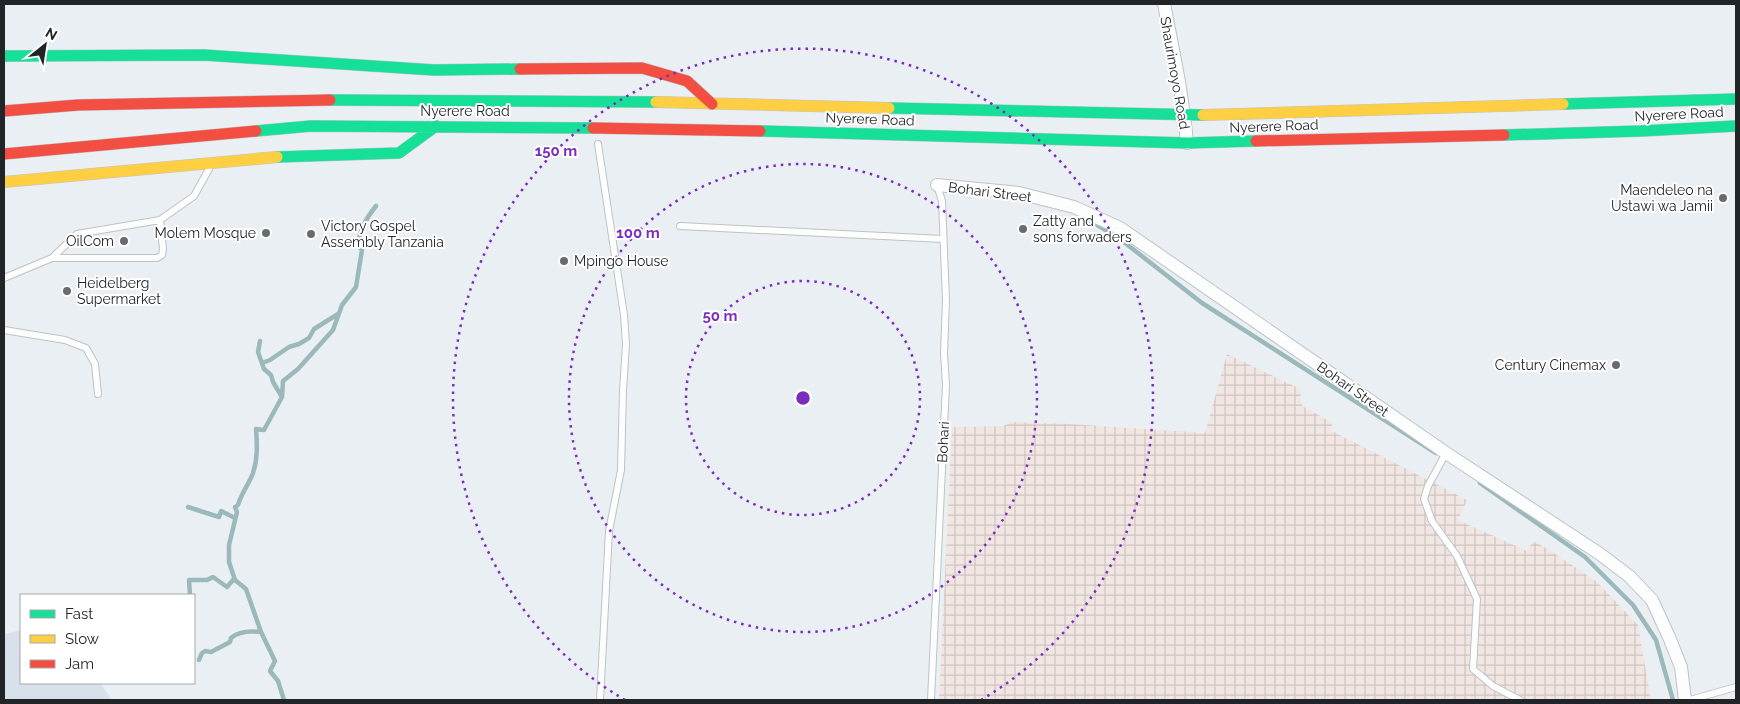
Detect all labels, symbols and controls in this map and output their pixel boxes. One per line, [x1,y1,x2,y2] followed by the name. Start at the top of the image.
[1157,15,1193,131] street label: Shaurimoyo Road
[20,20,70,70] north arrow
[43,24,60,43] text: N
[420,103,510,119] street label: Nyerere Road
[1634,104,1724,124] street label: Nyerere Road
[825,109,915,129] street label: Nyerere Road
[1229,116,1319,136] street label: Nyerere Road
[535,142,577,160] text: 150 m
[947,179,1033,205] street label: Bohari Street
[1611,182,1713,214] place label: Maendeleo na Ustawi wa Jamii
[1717,192,1729,204] marker: Maendeleo na Ustawi wa Jamii
[1033,213,1132,245] place label: Zatty and sons forwaders
[321,218,444,250] place label: Victory Gospel Assembly Tanzania
[1017,223,1029,235] marker: Zatty and sons forwaders
[616,224,660,242] text: 100 m
[155,225,256,241] place label: Molem Mosque
[260,227,272,239] marker: Molem Mosque
[305,228,317,240] marker: Victory Gospel Assembly Tanzania
[66,233,114,249] place label: OilCom
[118,235,130,247] marker: OilCom
[574,253,669,269] place label: Mpingo House
[558,255,570,267] marker: Mpingo House
[77,275,161,307] place label: Heidelberg Supermarket
[61,285,73,297] marker: Heidelberg Supermarket
[702,307,738,325] text: 50 m
[1495,357,1606,373] place label: Century Cinemax
[1314,358,1392,420] street label: Bohari Street
[1610,359,1622,371] marker: Century Cinemax
[794,389,812,407] centre of rings
[934,421,952,463] street label: Bohari
[20,594,195,684] legend
[65,605,93,623] text: Fast
[65,630,99,648] text: Slow
[65,655,94,673] text: Jam

